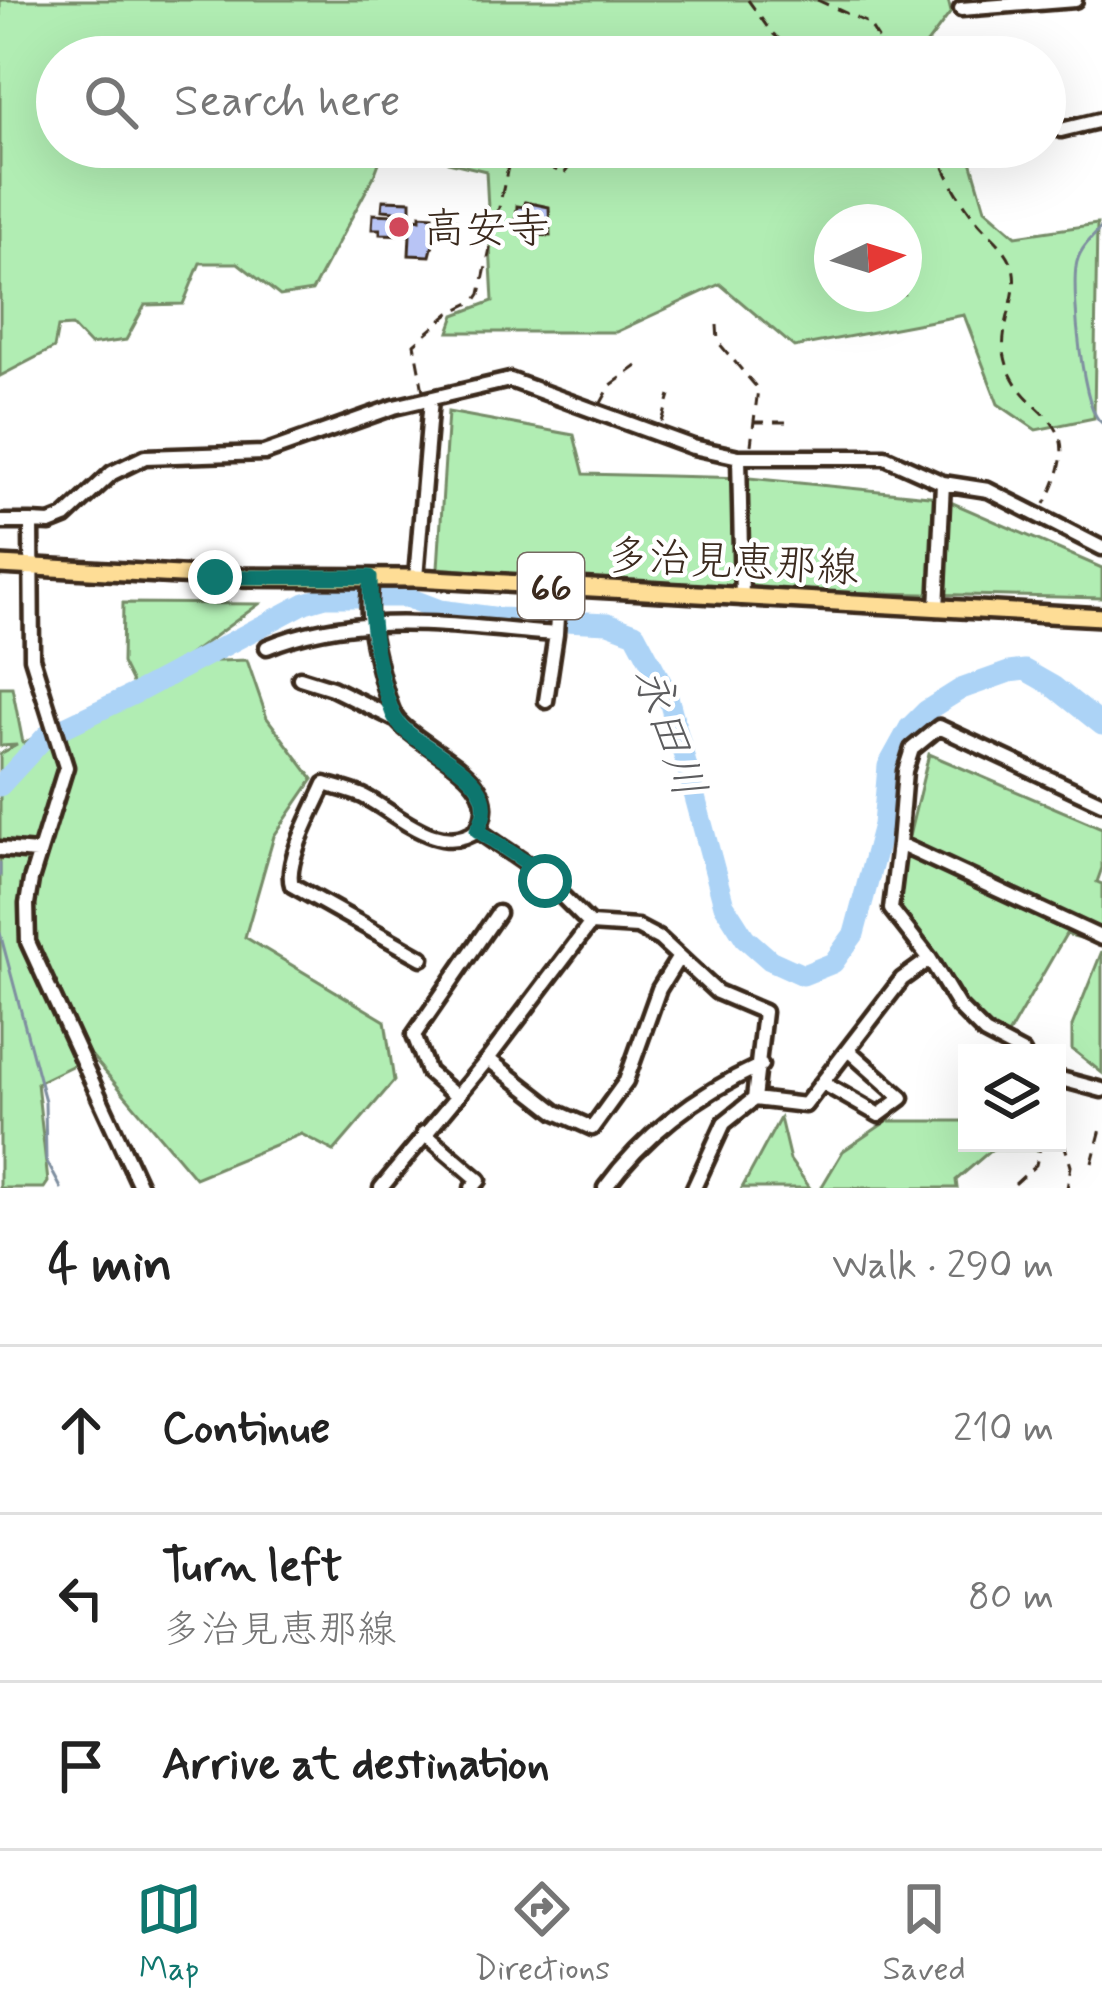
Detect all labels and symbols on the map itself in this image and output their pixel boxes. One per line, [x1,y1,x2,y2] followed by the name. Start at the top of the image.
[423,203,549,258] place label: 高安寺
[814,204,922,312] north arrow
[386,214,412,240] marker: 高安寺
[606,529,860,598] street label: 多治見恵那線
[188,550,242,604] route end
[518,553,584,619] road number: 66
[618,659,718,806] water label: 永田川
[518,854,572,908] route start

